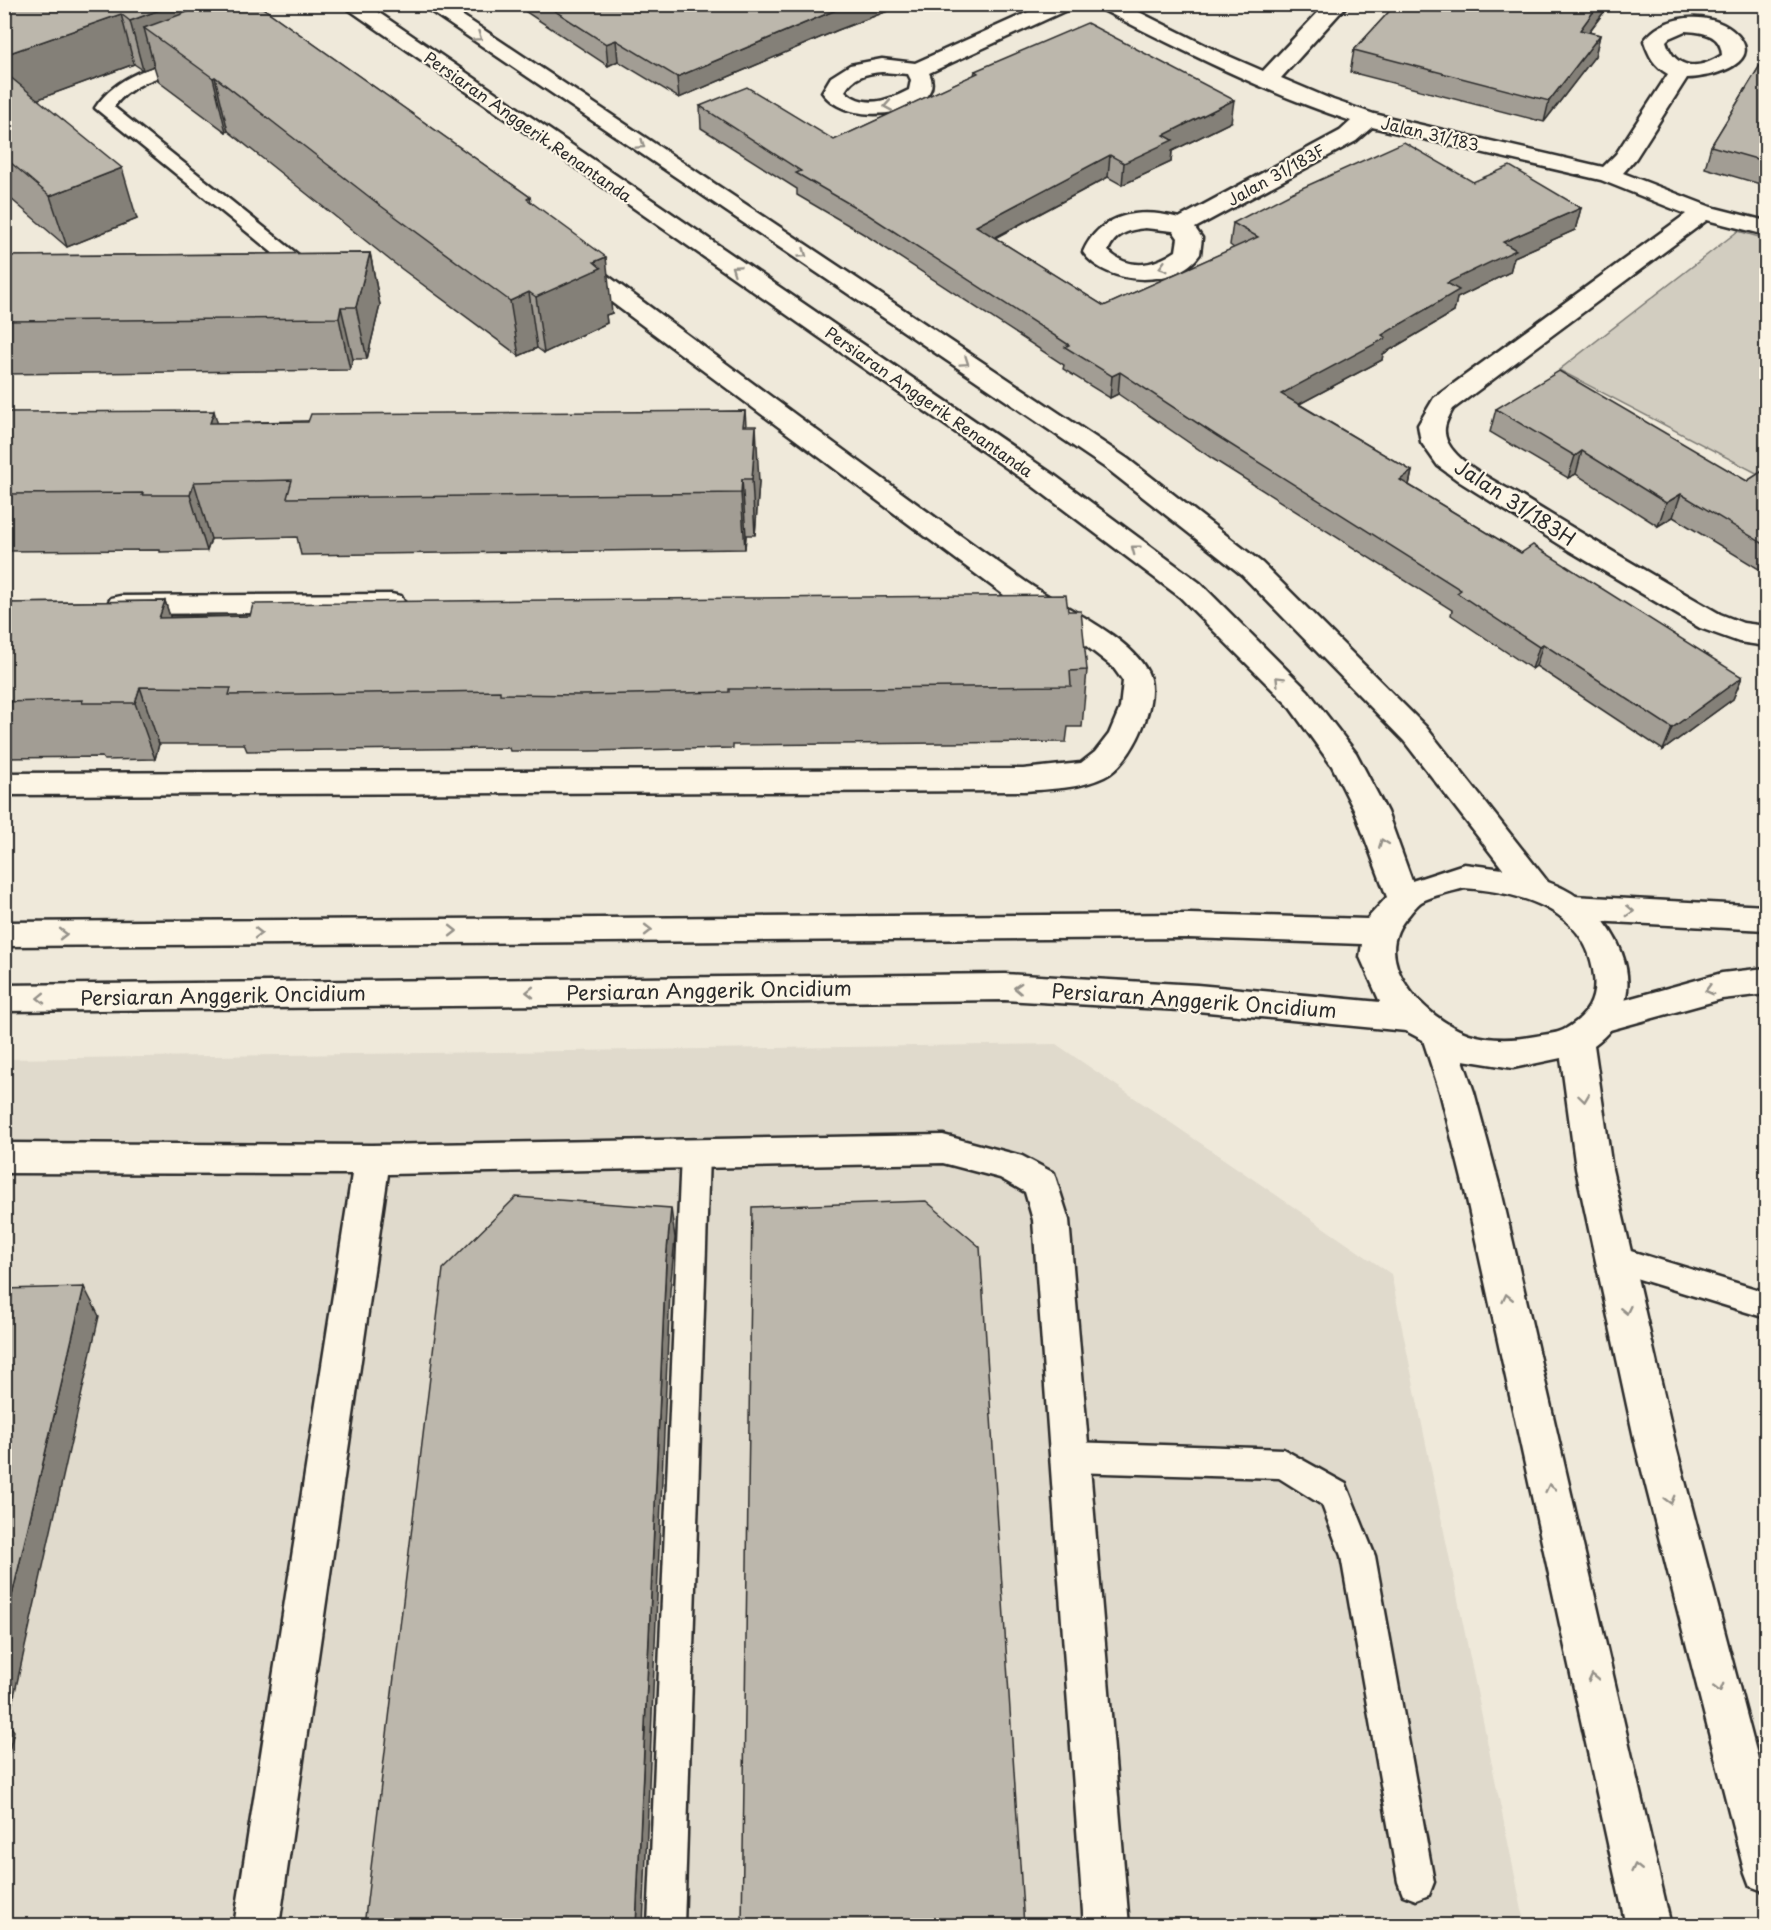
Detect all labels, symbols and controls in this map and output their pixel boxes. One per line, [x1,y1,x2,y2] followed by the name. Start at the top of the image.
[472,30,483,41] one-way arrow
[420,45,638,208] street label: Persiaran Anggerik Renantanda
[883,99,893,112] one-way arrow
[1379,110,1482,156] street label: Jalan 31/183
[1222,137,1329,211] street label: Jalan 31/183F
[634,138,645,149] one-way arrow
[796,246,807,257] one-way arrow
[1158,260,1169,272] one-way arrow
[730,265,741,276] one-way arrow
[821,320,1039,483] street label: Persiaran Anggerik Renantanda
[958,355,969,366] one-way arrow
[1449,452,1582,553] street label: Jalan 31/183H
[1131,545,1142,556] one-way arrow
[1276,676,1287,687] one-way arrow
[1377,838,1390,849] one-way arrow
[1625,904,1634,917] one-way arrow
[643,924,652,936] one-way arrow
[448,925,457,937] one-way arrow
[253,926,262,939] one-way arrow
[58,928,67,940] one-way arrow
[566,973,852,1007] street label: Persiaran Anggerik Oncidium
[1050,975,1338,1025] street label: Persiaran Anggerik Oncidium
[80,978,366,1012] street label: Persiaran Anggerik Oncidium
[1014,982,1023,995] one-way arrow
[1704,983,1715,995] one-way arrow
[525,986,534,999] one-way arrow
[36,991,45,1004] one-way arrow
[1578,1093,1590,1102] one-way arrow
[1502,1293,1515,1303] one-way arrow
[1618,1304,1631,1314] one-way arrow
[1545,1483,1558,1493] one-way arrow
[1662,1494,1675,1504] one-way arrow
[1587,1673,1600,1683] one-way arrow
[1712,1682,1724,1693] one-way arrow
[1630,1864,1643,1874] one-way arrow

